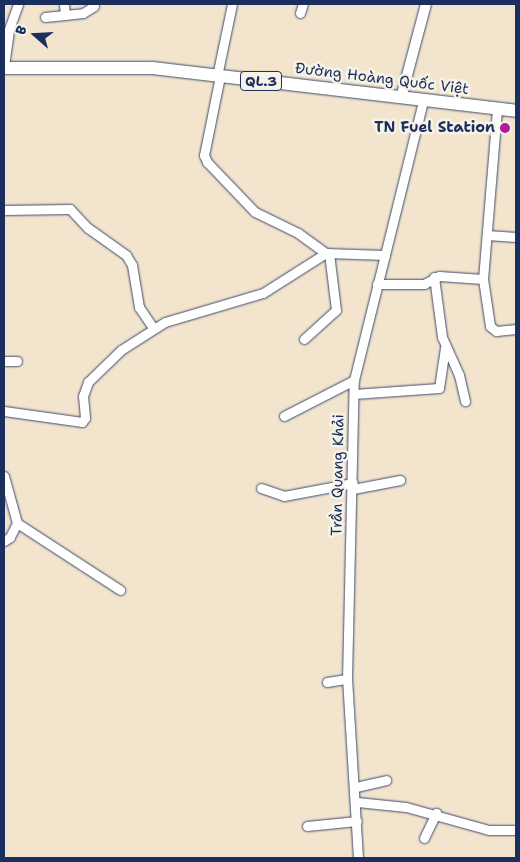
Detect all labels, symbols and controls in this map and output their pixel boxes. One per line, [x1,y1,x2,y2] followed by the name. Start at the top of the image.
[10,10,60,60] north arrow
[11,23,31,37] text: B
[294,59,470,99] street label: Đường Hoàng Quốc Việt
[240,70,282,92] road number: QL.3
[374,119,495,137] place label: TN Fuel Station
[499,122,511,134] marker: TN Fuel Station
[328,414,348,536] street label: Trần Quang Khải

